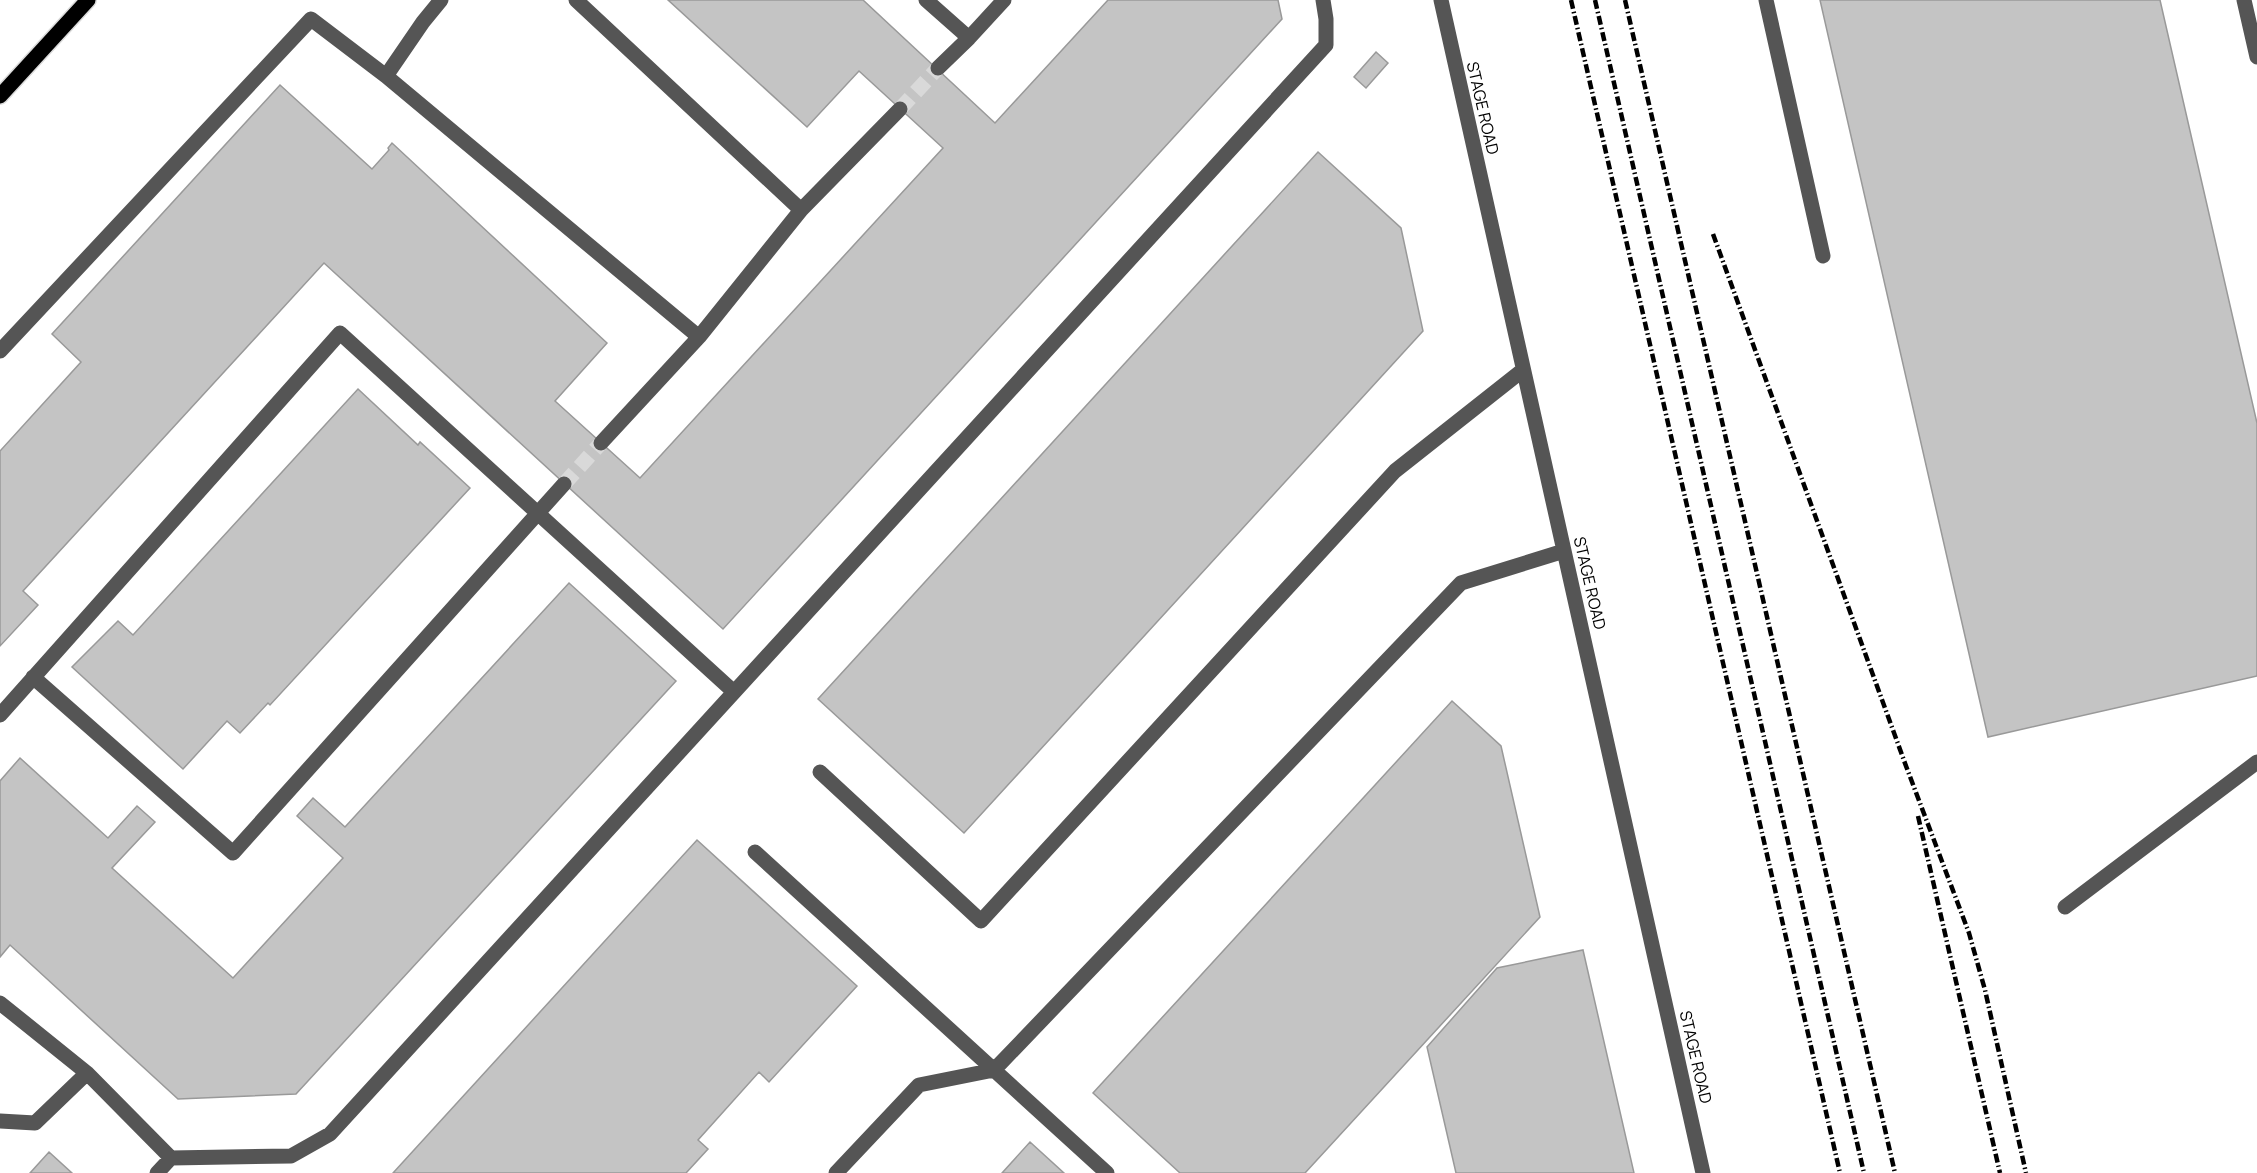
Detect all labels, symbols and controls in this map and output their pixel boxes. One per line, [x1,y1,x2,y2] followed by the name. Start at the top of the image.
[1462,59,1504,157] street label: STAGE ROAD
[1569,534,1611,632] street label: STAGE ROAD
[1675,1008,1717,1106] street label: STAGE ROAD

